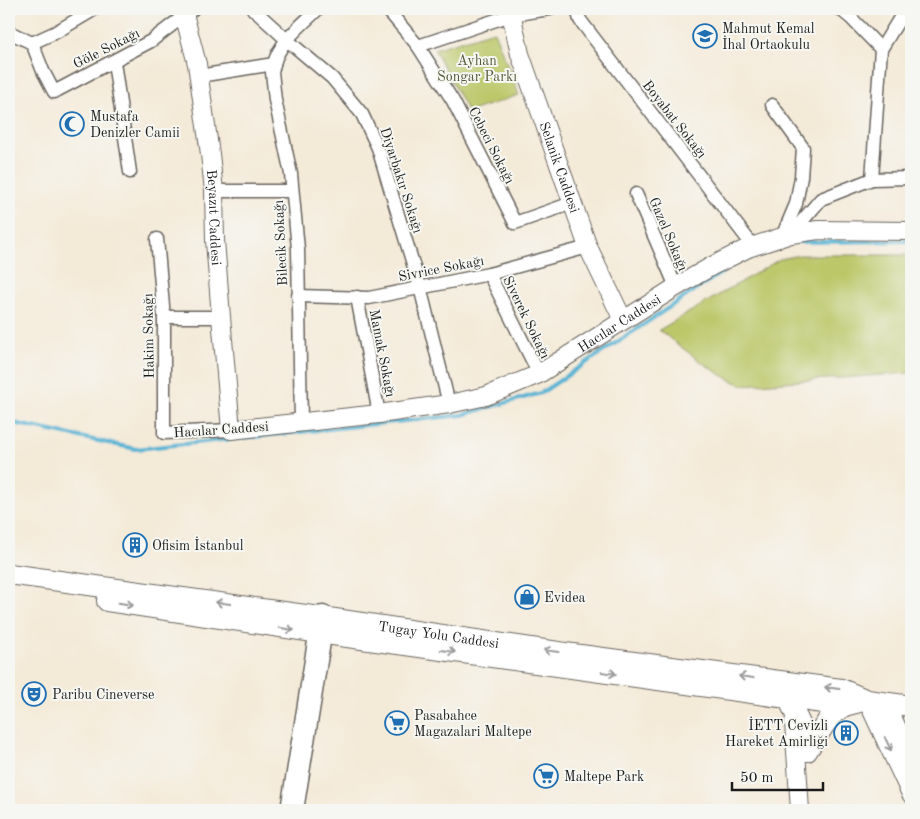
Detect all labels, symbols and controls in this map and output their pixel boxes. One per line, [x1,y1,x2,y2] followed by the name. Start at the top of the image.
[722,22,815,52] place label: Mahmut Kemal İhal Ortaokulu
[692,23,718,49] school or university icon: Mahmut Kemal İhal Ortaokulu
[71,26,142,72] street label: Göle Sokağı
[437,54,517,84] park label: Ayhan Songar Parkı
[640,78,709,161] street label: Boyabat Sokağı
[466,105,517,186] street label: Cebeci Sokağı
[90,110,180,140] place label: Mustafa Denizler Camii
[59,111,85,137] mosque icon: Mustafa Denizler Camii
[536,120,581,215] street label: Selanik Caddesi
[377,126,425,235] street label: Diyarbakır Sokağı
[204,169,223,266] street label: Beyazıt Caddesi
[646,196,690,273] street label: Gazel Sokağı
[272,199,290,286] street label: Bilecik Sokağı
[397,254,485,284] street label: Sivrice Sokağı
[500,274,552,361] street label: Siverek Sokağı
[576,292,664,355] street label: Hacılar Caddesi
[141,293,157,379] street label: Hakim Sokağı
[367,308,397,398] street label: Mamak Sokağı
[173,420,269,440] street label: Hacılar Caddesi
[122,532,148,558] building icon: Ofisim İstanbul
[152,536,244,553] place label: Ofisim İstanbul
[514,584,540,610] shop icon: Evidea
[544,591,586,605] place label: Evidea
[215,598,231,608] one-way arrow
[118,600,134,610] one-way arrow
[377,620,500,651] street label: Tugay Yolu Caddesi
[279,624,295,634] one-way arrow
[543,645,559,655] one-way arrow
[439,646,455,656] one-way arrow
[600,669,616,679] one-way arrow
[739,672,755,682] one-way arrow
[21,681,47,707] theatre icon: Paribu Cineverse
[824,683,840,693] one-way arrow
[52,688,155,702] place label: Paribu Cineverse
[414,709,532,739] place label: Pasabahce Magazalari Maltepe
[384,710,410,736] supermarket icon: Pasabahce Magazalari Maltepe
[725,716,828,749] place label: İETT Cevizli Hareket Amirliği
[833,720,859,746] building icon: İETT Cevizli Hareket Amirliği
[883,736,893,751] one-way arrow
[732,759,824,791] scale bar
[533,763,559,789] supermarket icon: Maltepe Park
[564,770,644,784] place label: Maltepe Park
[740,771,774,786] text: 50 m

